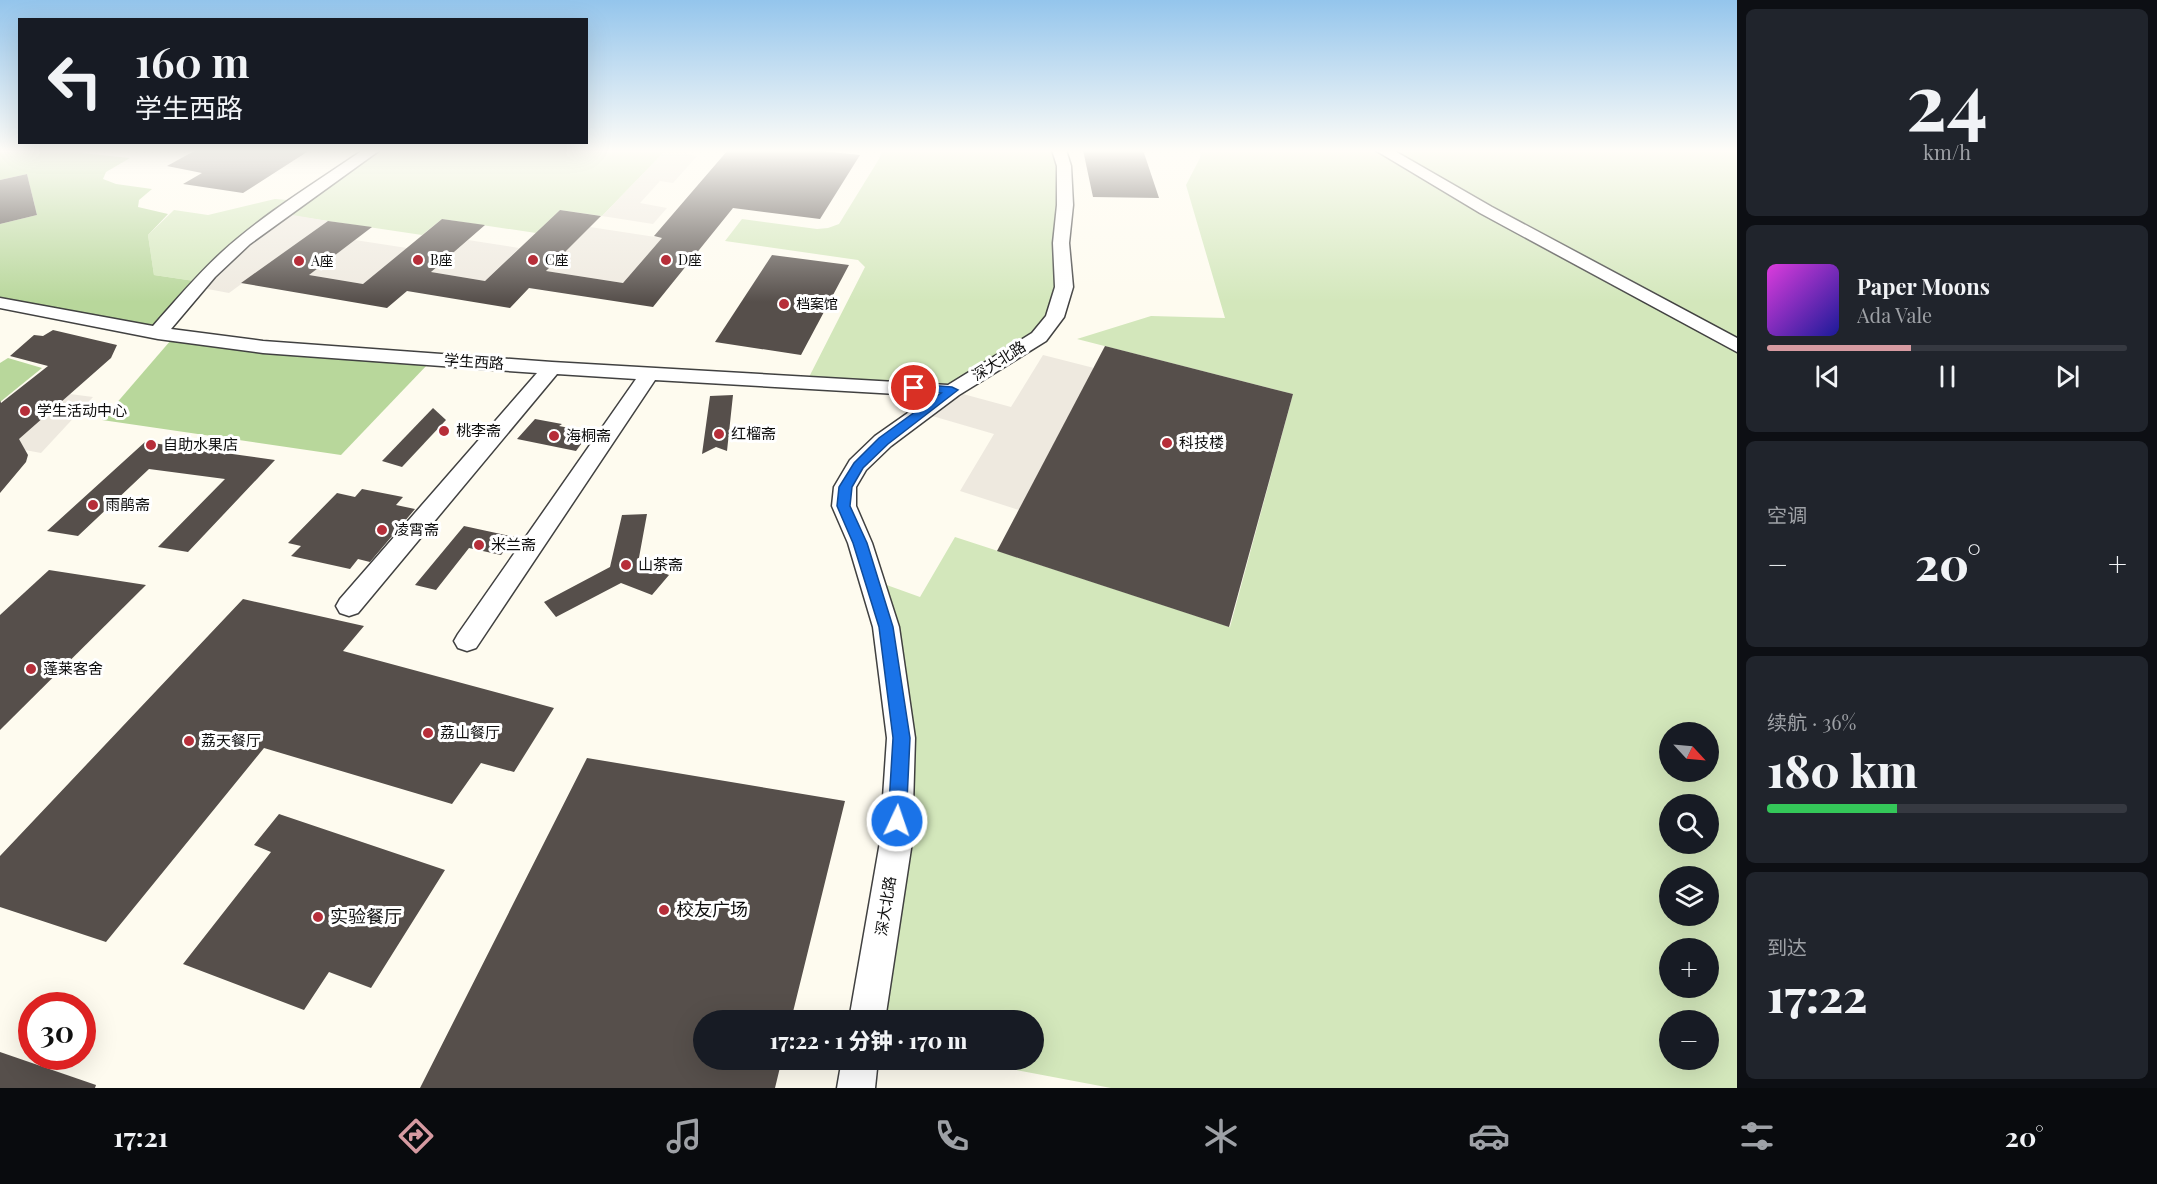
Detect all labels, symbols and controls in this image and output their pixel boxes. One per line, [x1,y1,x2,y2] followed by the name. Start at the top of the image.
[135,33,250,89] text: 160 m
[36,42,114,120] icon: left
[1906,47,1988,151] text: 24
[135,89,243,125] text: 学生西路
[1923,138,1971,165] text: km/h
[430,250,453,269] place label: B座
[545,250,569,269] place label: C座
[678,250,702,269] place label: D座
[310,251,334,270] place label: A座
[411,253,425,267] marker: B座
[526,253,540,267] marker: C座
[659,253,673,267] marker: D座
[292,254,306,268] marker: A座
[1857,271,1990,301] text: Paper Moons
[796,294,838,313] place label: 档案馆
[777,297,791,311] marker: 档案馆
[1857,301,1932,328] text: Ada Vale
[968,336,1029,385] street label: 深大北路
[443,349,505,373] street label: 学生西路
[1811,360,1844,393] icon: previous
[1931,360,1964,393] icon: pause
[2051,360,2084,393] icon: next
[888,362,939,413] pin
[897,371,930,404] icon: arrive
[37,400,127,420] place label: 学生活动中心
[18,404,32,418] marker: 学生活动中心
[456,420,501,440] place label: 桃李斋
[731,423,776,443] place label: 红榴斋
[437,424,451,438] marker: 桃李斋
[566,425,611,445] place label: 海桐斋
[712,427,726,441] marker: 红榴斋
[547,429,561,443] marker: 海桐斋
[1179,432,1224,452] place label: 科技楼
[163,434,238,454] place label: 自助水果店
[1160,436,1174,450] marker: 科技楼
[144,438,158,452] marker: 自助水果店
[105,494,150,514] place label: 雨鹃斋
[86,498,100,512] marker: 雨鹃斋
[1767,501,1807,528] text: 空调
[394,519,439,539] place label: 凌霄斋
[375,523,389,537] marker: 凌霄斋
[1915,532,1981,592] text: 20°
[491,534,536,554] place label: 米兰斋
[472,538,486,552] marker: 米兰斋
[1767,541,1788,585] text: −
[2108,541,2127,585] text: +
[638,554,683,574] place label: 山茶斋
[619,558,633,572] marker: 山茶斋
[43,658,103,678] place label: 蓬莱客舍
[24,662,38,676] marker: 蓬莱客舍
[1767,708,1856,735] text: 续航 · 36%
[440,722,500,742] place label: 荔山餐厅
[1659,722,1719,782] north arrow
[1659,722,1719,1070] map controls
[421,726,435,740] marker: 荔山餐厅
[201,730,261,750] place label: 荔天餐厅
[182,734,196,748] marker: 荔天餐厅
[1767,739,1918,799] text: 180 km
[865,789,929,853] position arrow
[1659,794,1719,854] button: search
[1659,866,1719,926] button: layers
[870,875,900,937] street label: 深大北路
[676,897,748,921] place label: 校友广场
[657,903,671,917] marker: 校友广场
[330,904,402,928] place label: 实验餐厅
[311,910,325,924] marker: 实验餐厅
[1767,933,1807,960] text: 到达
[1659,938,1719,998] button: +
[1767,964,1868,1024] text: 17:22
[18,992,96,1070] speed limit sign: 30
[1659,1010,1719,1070] button: −
[770,1025,967,1055] text: 17:22 · 1 分钟 · 170 m
[395,1115,437,1157] icon: directions
[663,1115,705,1157] icon: music
[931,1115,973,1157] icon: phone
[1200,1115,1242,1157] icon: climate
[1468,1115,1510,1157] icon: car
[1736,1115,1778,1157] icon: filters
[113,1118,168,1154] text: 17:21
[2005,1118,2044,1154] text: 20°

